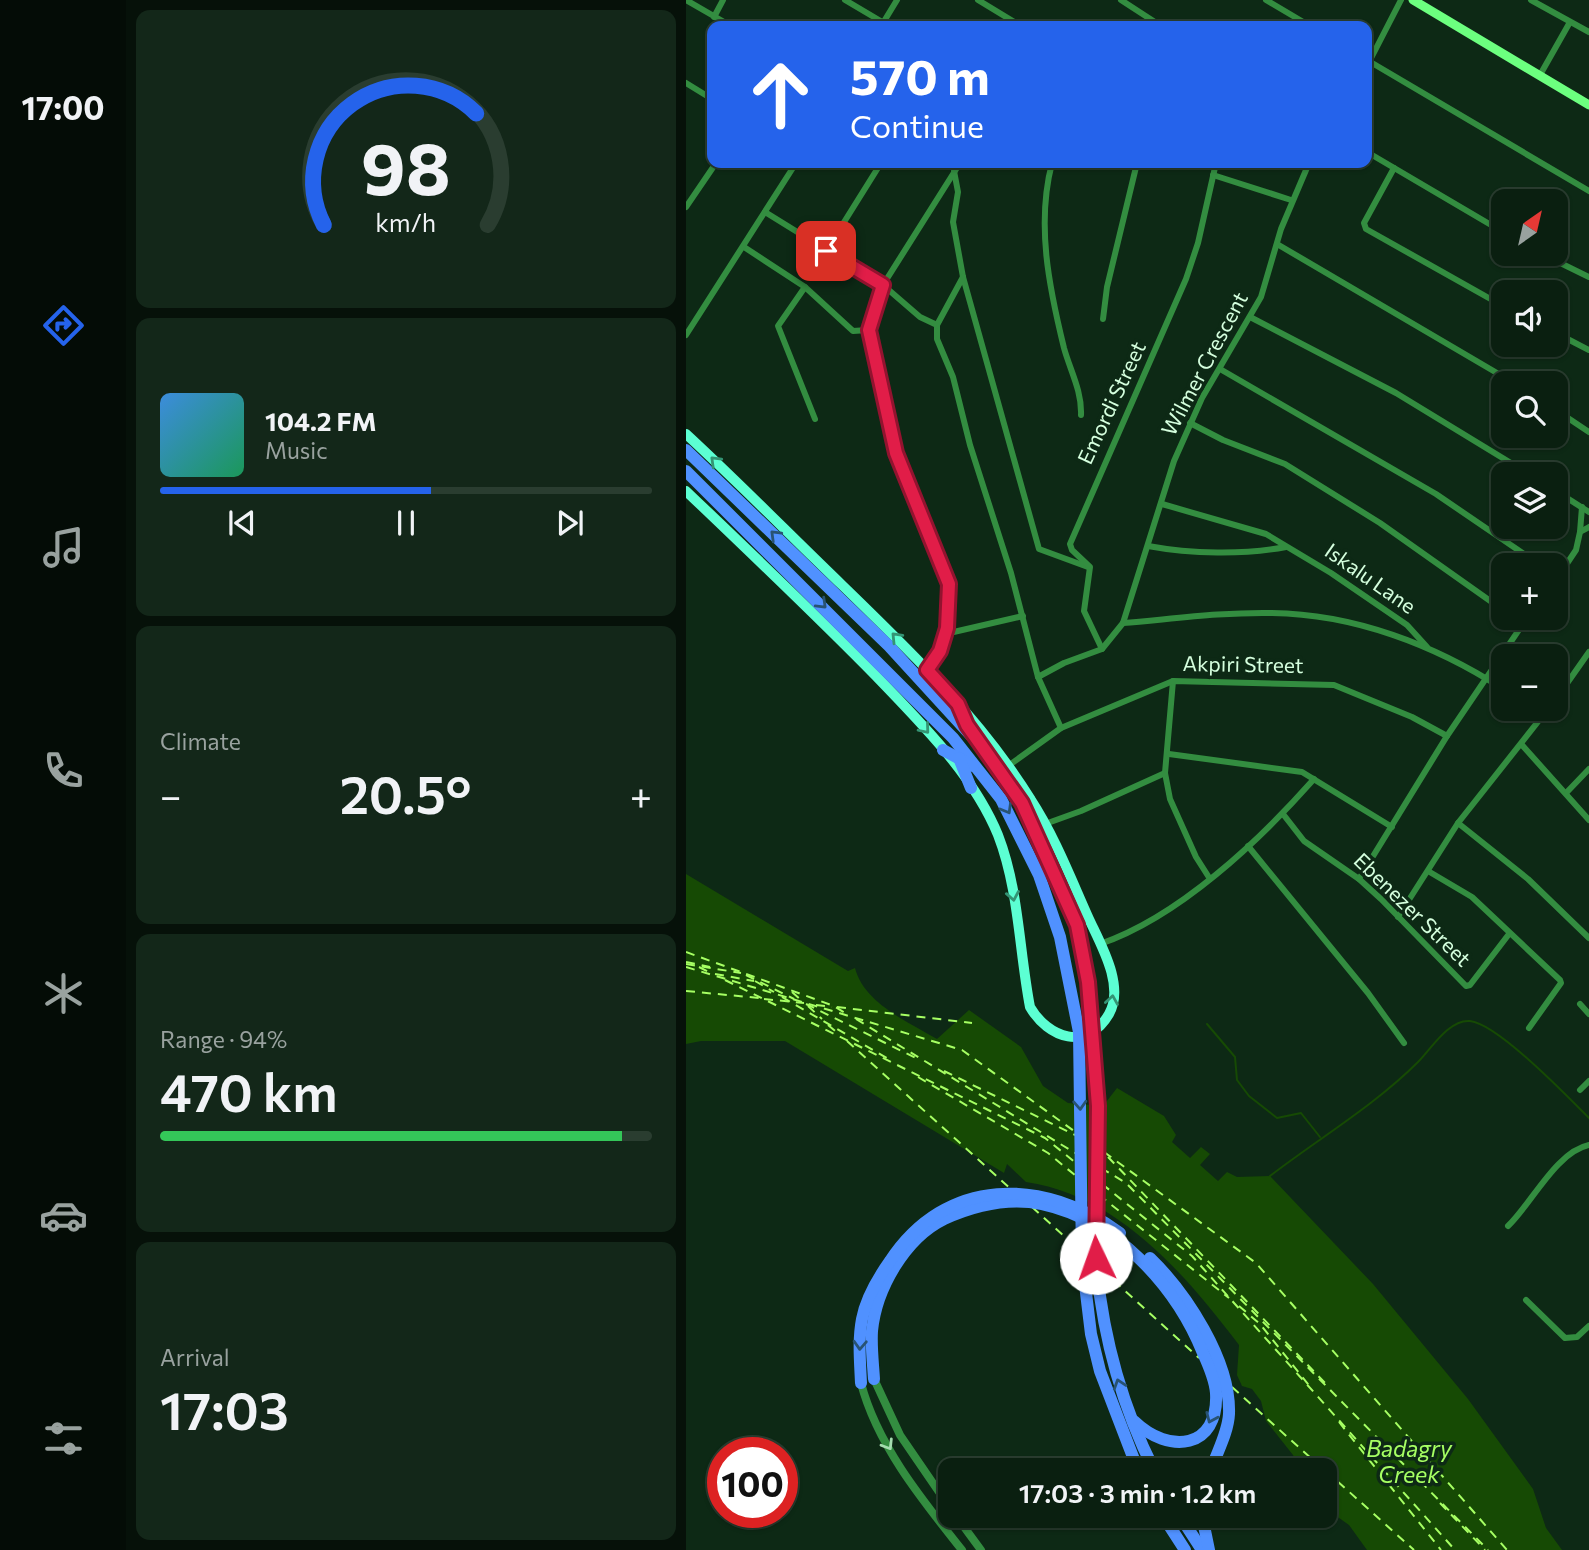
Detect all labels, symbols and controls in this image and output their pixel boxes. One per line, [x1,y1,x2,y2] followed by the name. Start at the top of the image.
[850,45,990,105] text: 570 m
[735,49,826,140] icon: ahead
[21,87,105,127] text: 17:00
[850,105,984,145] text: Continue
[361,121,451,210] text: 98
[1491,189,1568,266] north arrow
[1491,189,1568,721] map controls
[376,207,436,237] text: km/h
[796,221,856,281] pin
[807,232,845,270] icon: arrive
[1491,280,1568,357] button: sound
[1155,287,1252,439] street label: Wilmer Crescent
[39,301,88,350] icon: directions
[1071,337,1150,468] street label: Emordi Street
[1491,371,1568,448] button: search
[265,405,377,436] text: 104.2 FM
[265,436,328,464] text: Music
[710,457,723,470] one-way arrow
[1491,462,1568,539] button: layers
[223,504,261,542] icon: previous
[387,504,425,542] icon: pause
[551,504,589,542] icon: next
[39,523,88,572] icon: music
[770,531,783,544] one-way arrow
[1321,537,1421,618] street label: Iskalu Lane
[1491,553,1568,630] button: +
[814,596,827,609] one-way arrow
[891,633,904,646] one-way arrow
[1491,644,1568,721] button: −
[1182,650,1304,677] street label: Akpiri Street
[917,721,929,734] one-way arrow
[160,727,241,755] text: Climate
[39,746,88,795] icon: phone
[340,761,471,825] text: 20.5°
[160,771,182,818] text: −
[630,771,652,818] text: +
[999,802,1012,815] one-way arrow
[1350,847,1477,971] street label: Ebenezer Street
[1005,890,1020,902] one-way arrow
[39,969,88,1018] icon: climate
[1104,995,1119,1006] one-way arrow
[160,1025,287,1053] text: Range · 94%
[160,1059,338,1123] text: 470 km
[1073,1100,1088,1111] one-way arrow
[39,1191,88,1240] icon: car
[1059,1221,1133,1295] position arrow
[853,1340,868,1351] one-way arrow
[160,1343,230,1371] text: Arrival
[160,1377,289,1441] text: 17:03
[1113,1379,1127,1391] one-way arrow
[1205,1411,1219,1423] one-way arrow
[39,1414,88,1463] icon: filters
[1366,1434,1453,1488] water label: Badagry Creek
[707,1437,798,1528] speed limit sign: 100
[879,1438,892,1451] one-way arrow
[1019,1477,1256,1508] text: 17:03 · 3 min · 1.2 km

